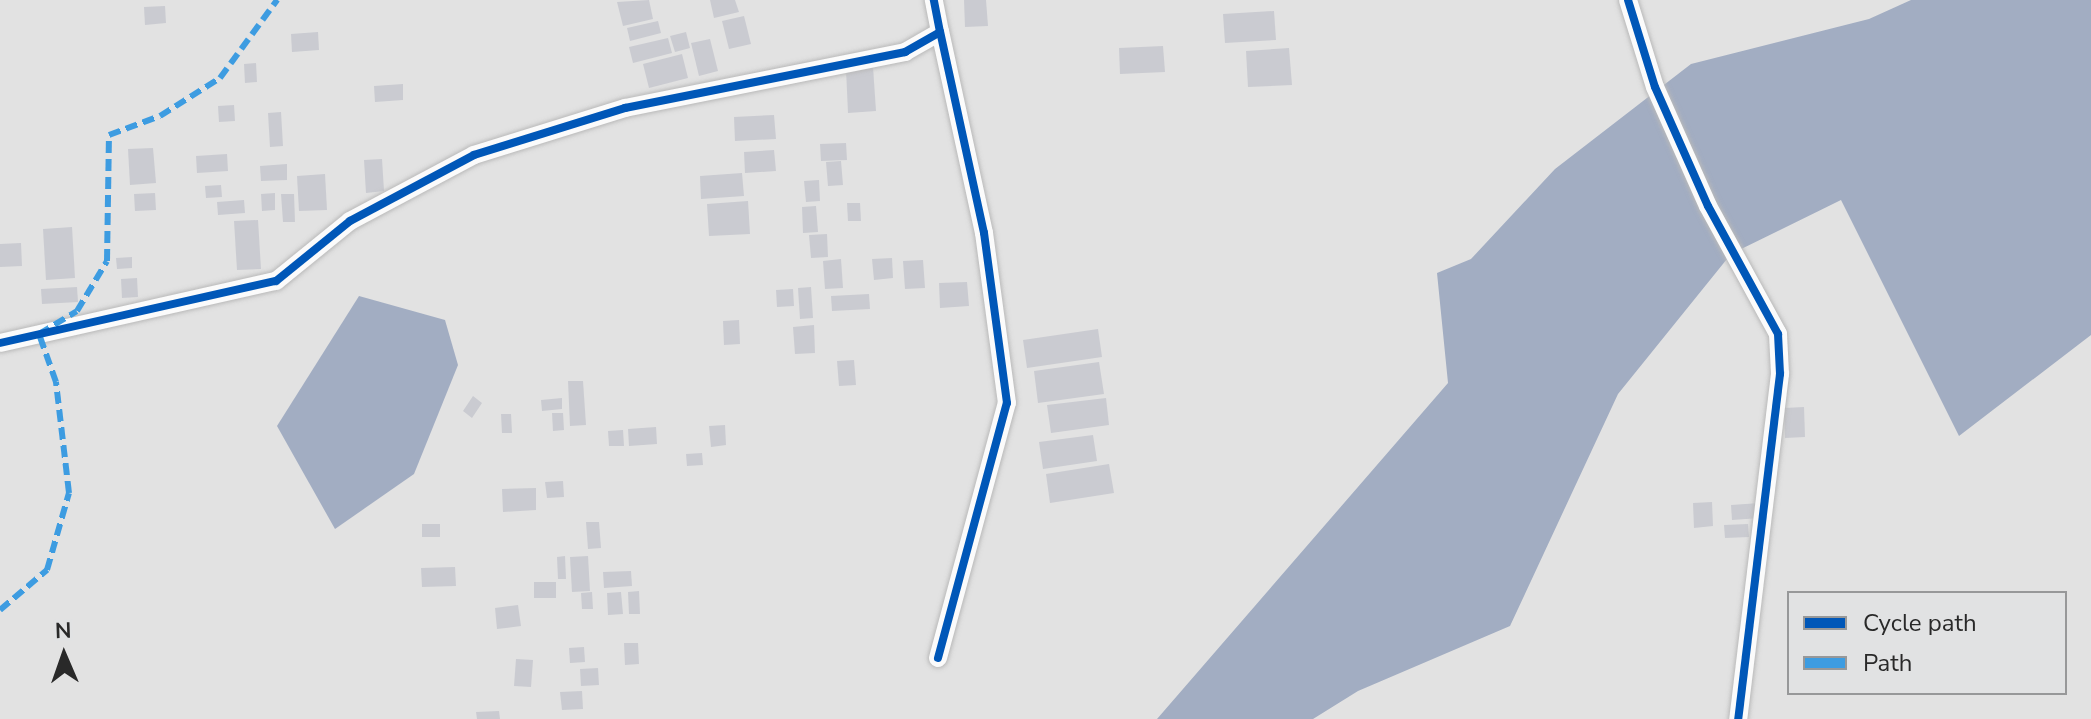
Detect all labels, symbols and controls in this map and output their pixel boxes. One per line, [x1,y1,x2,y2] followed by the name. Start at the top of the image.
[1787,591,2067,695] legend
[1863,607,1977,639] text: Cycle path
[24,615,104,695] north arrow
[54,616,72,646] text: N
[1863,647,1912,679] text: Path

